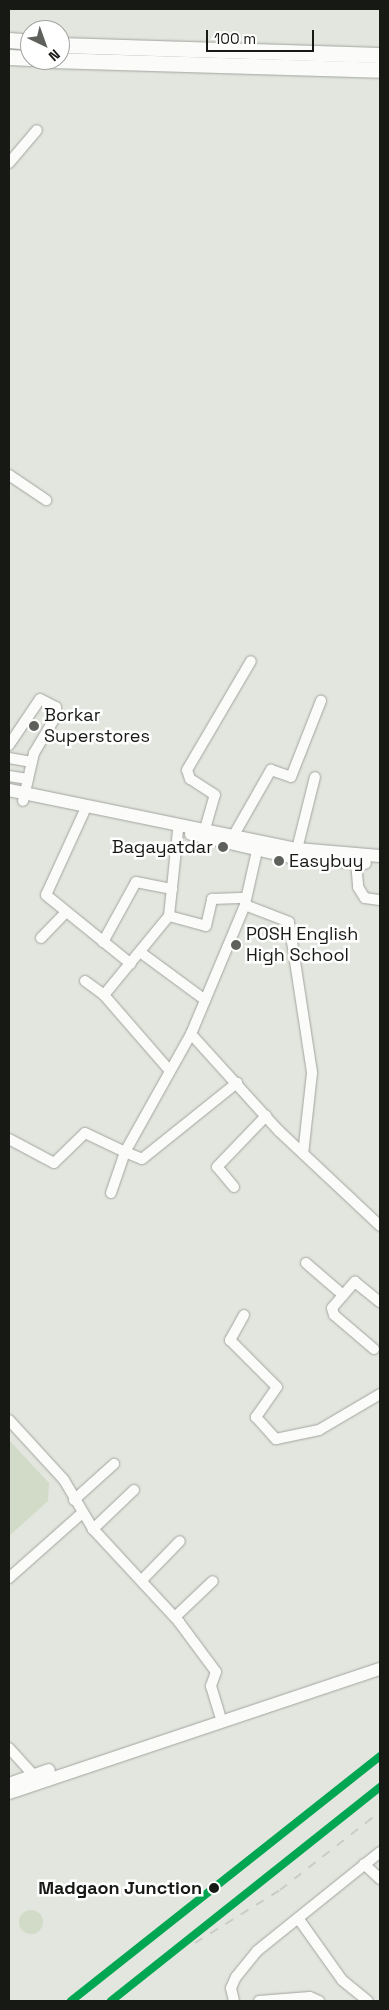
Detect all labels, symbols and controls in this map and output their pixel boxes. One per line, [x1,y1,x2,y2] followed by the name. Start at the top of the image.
[20,20,70,70] north arrow
[209,20,316,52] scale bar
[214,29,256,48] text: 100 m
[45,46,64,65] text: N
[44,705,150,748] place label: Borkar Superstores
[28,720,40,732] marker: Borkar Superstores
[112,836,213,858] place label: Bagayatdar
[217,841,229,853] marker: Bagayatdar
[289,850,364,872] place label: Easybuy
[273,855,285,867] marker: Easybuy
[246,924,358,966] place label: POSH English High School
[230,939,242,951] marker: POSH English High School
[38,1877,202,1899] place label: Madgaon Junction
[205,1879,223,1897] marker: Madgaon Junction

